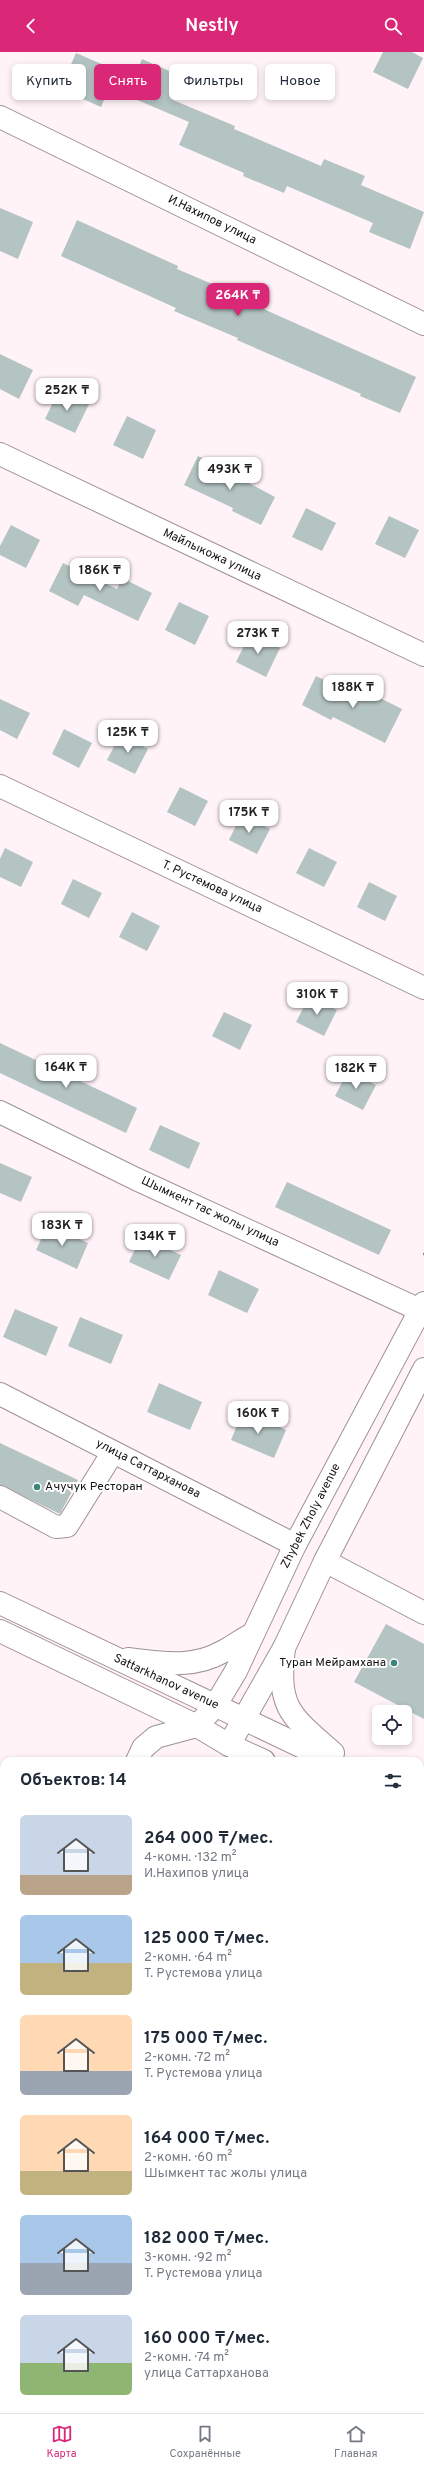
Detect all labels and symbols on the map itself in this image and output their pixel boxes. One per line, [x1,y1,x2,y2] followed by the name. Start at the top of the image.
[165,192,259,248] street label: И.Нахипов улица
[205,283,271,317] pin: 264K ₸
[34,378,100,412] pin: 252K ₸
[197,457,263,491] pin: 493K ₸
[160,525,264,585] street label: Майлыкожа улица
[67,558,133,592] pin: 186K ₸
[225,621,291,655] pin: 273K ₸
[320,675,386,709] pin: 188K ₸
[95,720,161,754] pin: 125K ₸
[216,800,282,834] pin: 175K ₸
[159,857,265,917] street label: Т. Рустемова улица
[284,982,350,1016] pin: 310K ₸
[33,1055,99,1089] pin: 164K ₸
[323,1056,389,1090] pin: 182K ₸
[138,1173,282,1251] street label: Шымкент тас жолы улица
[29,1213,95,1247] pin: 183K ₸
[122,1224,188,1258] pin: 134K ₸
[225,1401,291,1435] pin: 160K ₸
[93,1436,203,1502] street label: улица Саттарханова
[278,1461,344,1571] street label: Zhybek Zholy avenue
[45,1479,143,1495] place label: Ачучук Ресторан
[32,1482,42,1492] marker: Ачучук Ресторан
[111,1651,221,1713] street label: Sattarkhanov avenue
[279,1655,386,1671] place label: Туран Мейрамхана
[389,1658,399,1668] marker: Туран Мейрамхана

